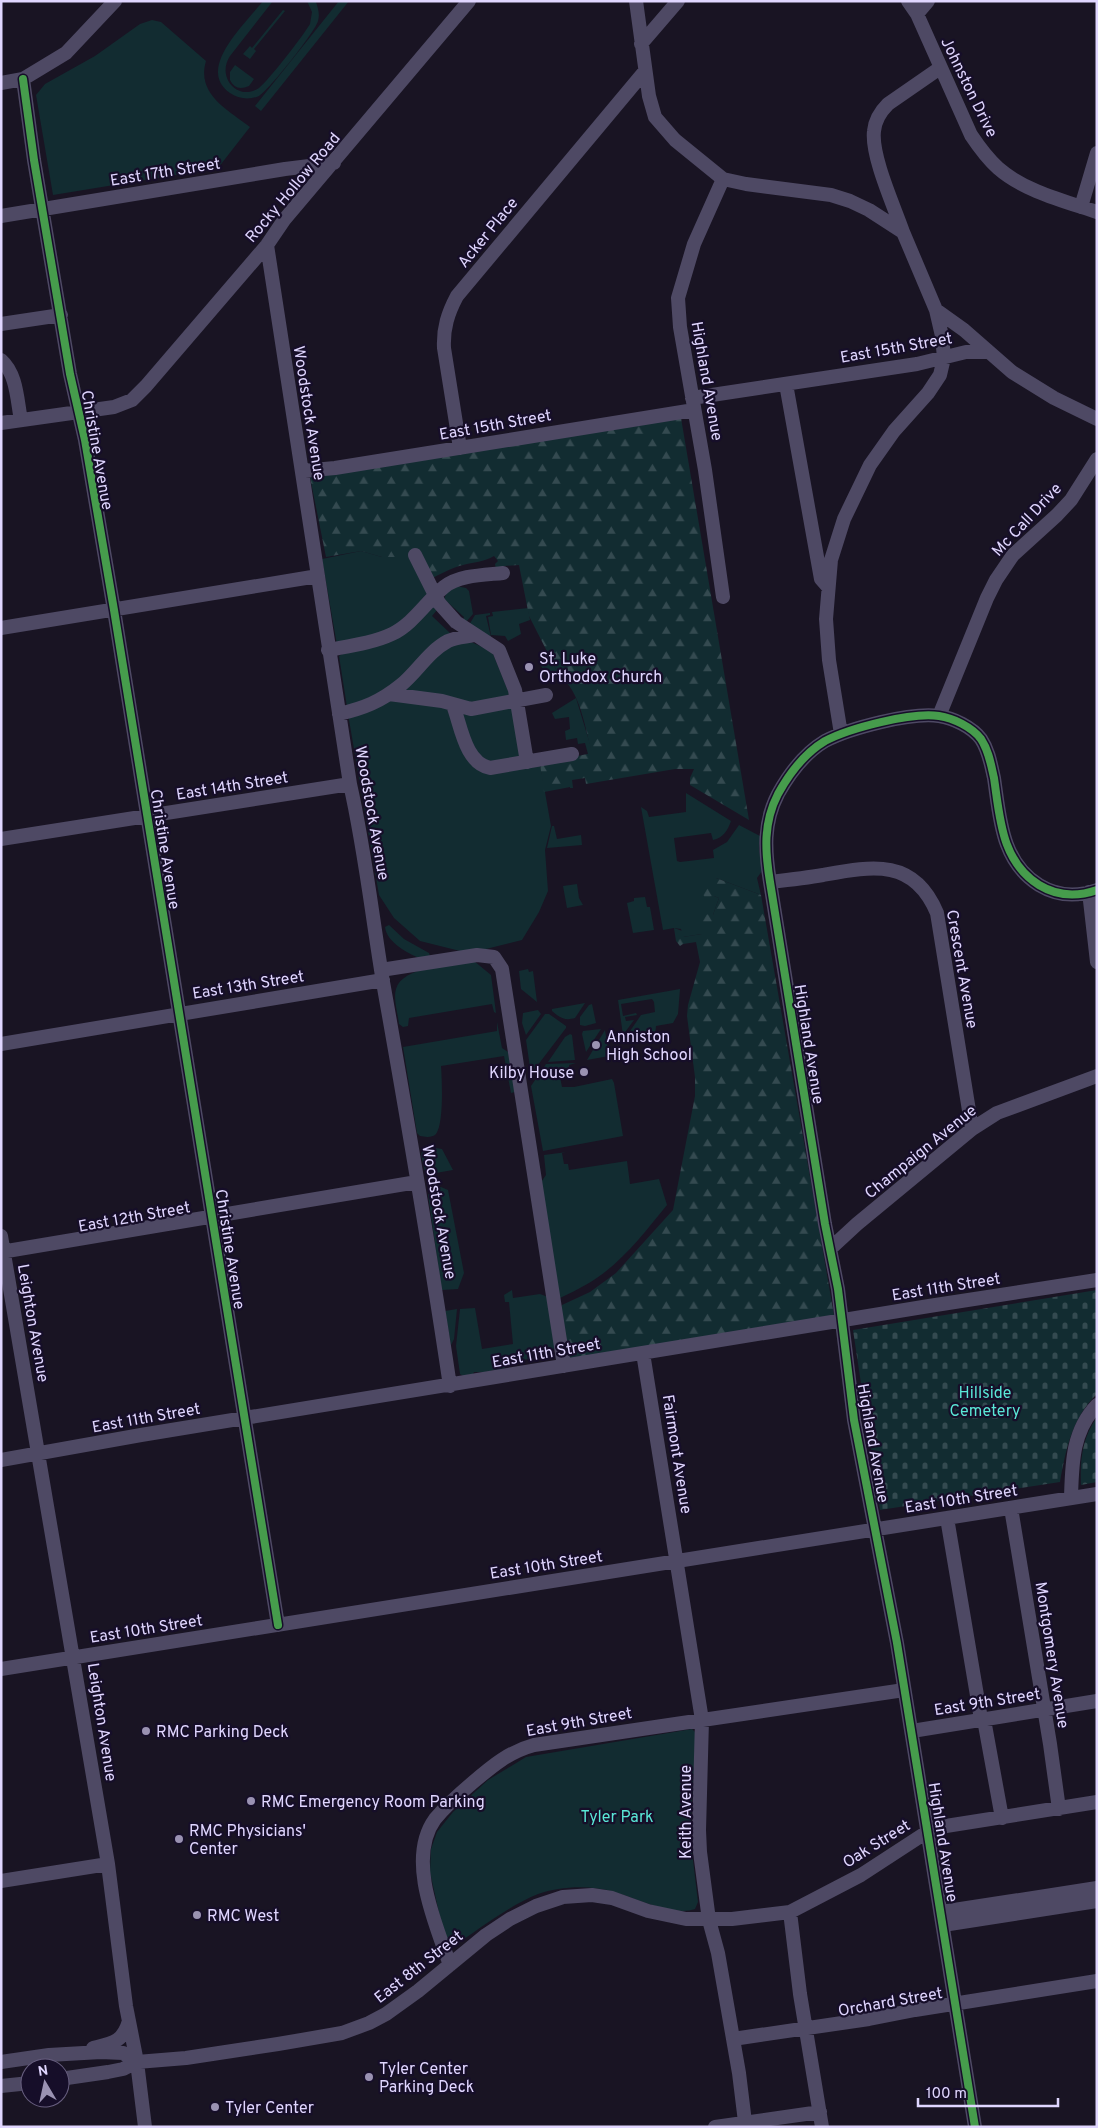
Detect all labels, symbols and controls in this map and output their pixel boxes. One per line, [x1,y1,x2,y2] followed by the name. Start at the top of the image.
[935,35,1001,141] street label: Johnston Drive
[242,129,345,247] street label: Rocky Hollow Road
[109,154,222,192] street label: East 17th Street
[454,194,523,273] street label: Acker Place
[686,320,726,443] street label: Highland Avenue
[839,329,954,369] street label: East 15th Street
[288,345,329,482] street label: Woodstock Avenue
[76,389,116,512] street label: Christine Avenue
[438,406,553,446] street label: East 15th Street
[988,479,1067,561] street label: Mc Call Drive
[539,650,662,688] place label: St. Luke Orthodox Church
[523,661,535,673] marker: St. Luke Orthodox Church
[349,745,393,882] street label: Woodstock Avenue
[175,768,290,806] street label: East 14th Street
[145,788,183,911] street label: Christine Avenue
[941,908,981,1030] street label: Crescent Avenue
[191,967,306,1005] street label: East 13th Street
[789,983,827,1106] street label: Highland Avenue
[606,1028,692,1066] place label: Anniston High School
[590,1039,602,1051] marker: Anniston High School
[489,1064,574,1084] place label: Kilby House
[578,1066,590,1078] marker: Kilby House
[861,1101,981,1204] street label: Champaign Avenue
[416,1144,460,1281] street label: Woodstock Avenue
[210,1188,248,1311] street label: Christine Avenue
[77,1198,192,1238] street label: East 12th Street
[12,1263,52,1384] street label: Leighton Avenue
[891,1270,1002,1306] street label: East 11th Street
[491,1335,602,1373] street label: East 11th Street
[852,1382,892,1505] street label: Highland Avenue
[950,1384,1020,1422] park label: Hillside Cemetery
[657,1393,695,1515] street label: Fairmont Avenue
[91,1400,202,1438] street label: East 11th Street
[904,1481,1019,1519] street label: East 10th Street
[489,1547,604,1585] street label: East 10th Street
[1030,1581,1072,1730] street label: Montgomery Avenue
[89,1611,204,1649] street label: East 10th Street
[82,1662,120,1783] street label: Leighton Avenue
[933,1685,1042,1721] street label: East 9th Street
[525,1704,634,1742] street label: East 9th Street
[156,1723,289,1743] place label: RMC Parking Deck
[140,1725,152,1737] marker: RMC Parking Deck
[677,1765,697,1859] street label: Keith Avenue
[923,1781,961,1904] street label: Highland Avenue
[261,1793,485,1813] place label: RMC Emergency Room Parking
[245,1795,257,1807] marker: RMC Emergency Room Parking
[580,1808,654,1828] park label: Tyler Park
[839,1816,915,1873] street label: Oak Street
[189,1822,306,1860] place label: RMC Physicians' Center
[173,1833,185,1845] marker: RMC Physicians' Center
[207,1907,279,1927] place label: RMC West
[191,1909,203,1921] marker: RMC West
[371,1927,468,2008] street label: East 8th Street
[836,1984,944,2022] street label: Orchard Street
[20,2058,70,2108] north arrow
[379,2060,474,2098] place label: Tyler Center Parking Deck
[37,2062,50,2081] text: N
[363,2071,375,2083] marker: Tyler Center Parking Deck
[918,2076,1058,2108] scale bar
[926,2085,967,2104] text: 100 m
[225,2099,314,2119] place label: Tyler Center
[209,2101,221,2113] marker: Tyler Center

